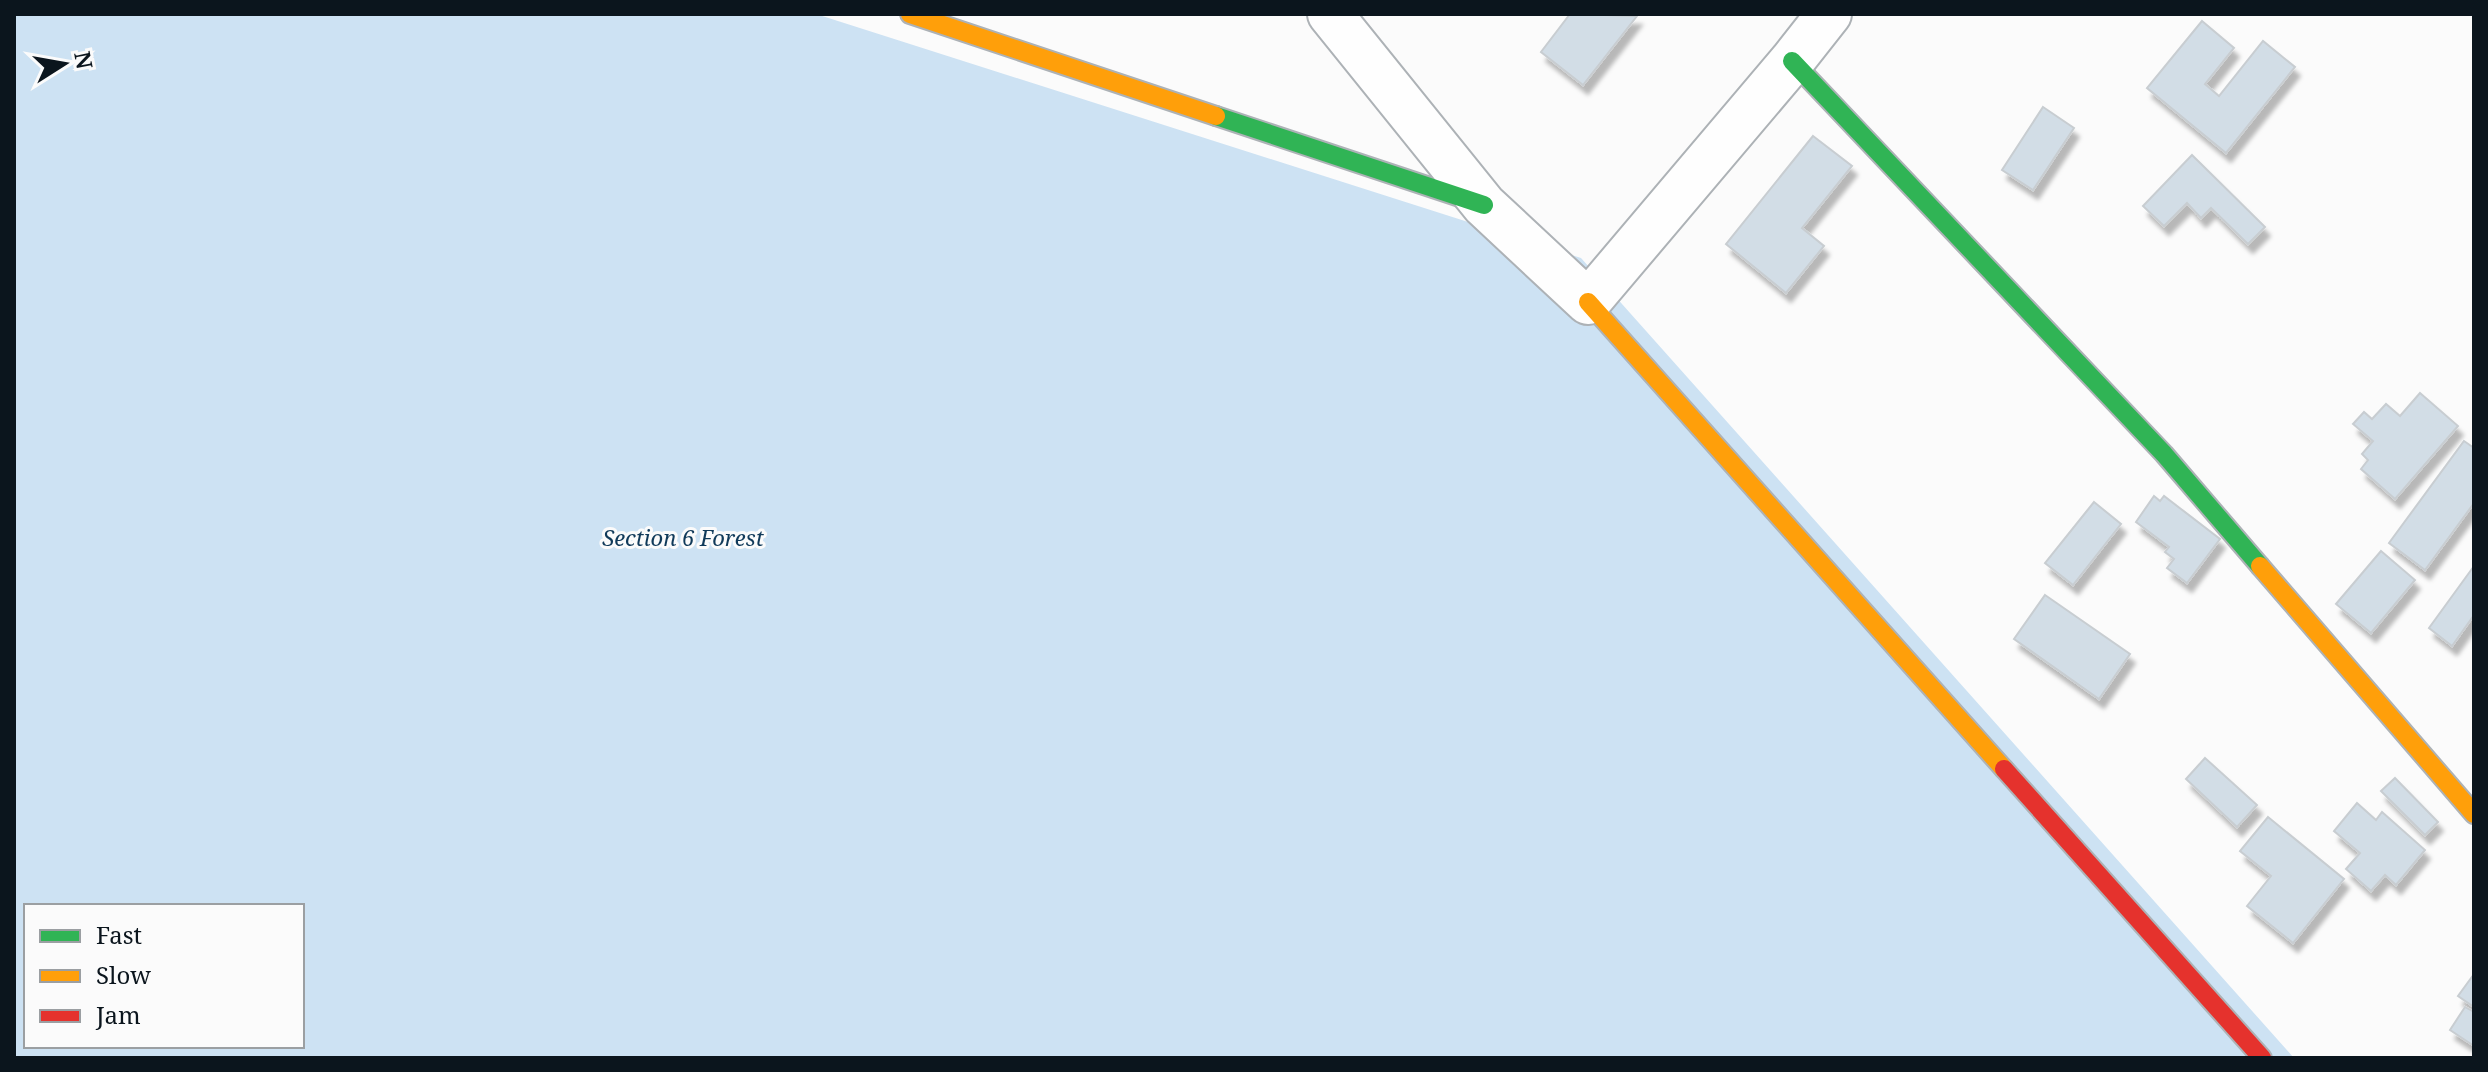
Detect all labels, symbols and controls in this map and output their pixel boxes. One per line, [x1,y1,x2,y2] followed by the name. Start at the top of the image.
[24,24,104,104] north arrow
[68,49,101,71] text: N
[602,522,765,552] park label: Section 6 Forest
[24,904,304,1048] legend
[96,918,142,951] text: Fast
[96,958,151,991] text: Slow
[95,998,141,1031] text: Jam

